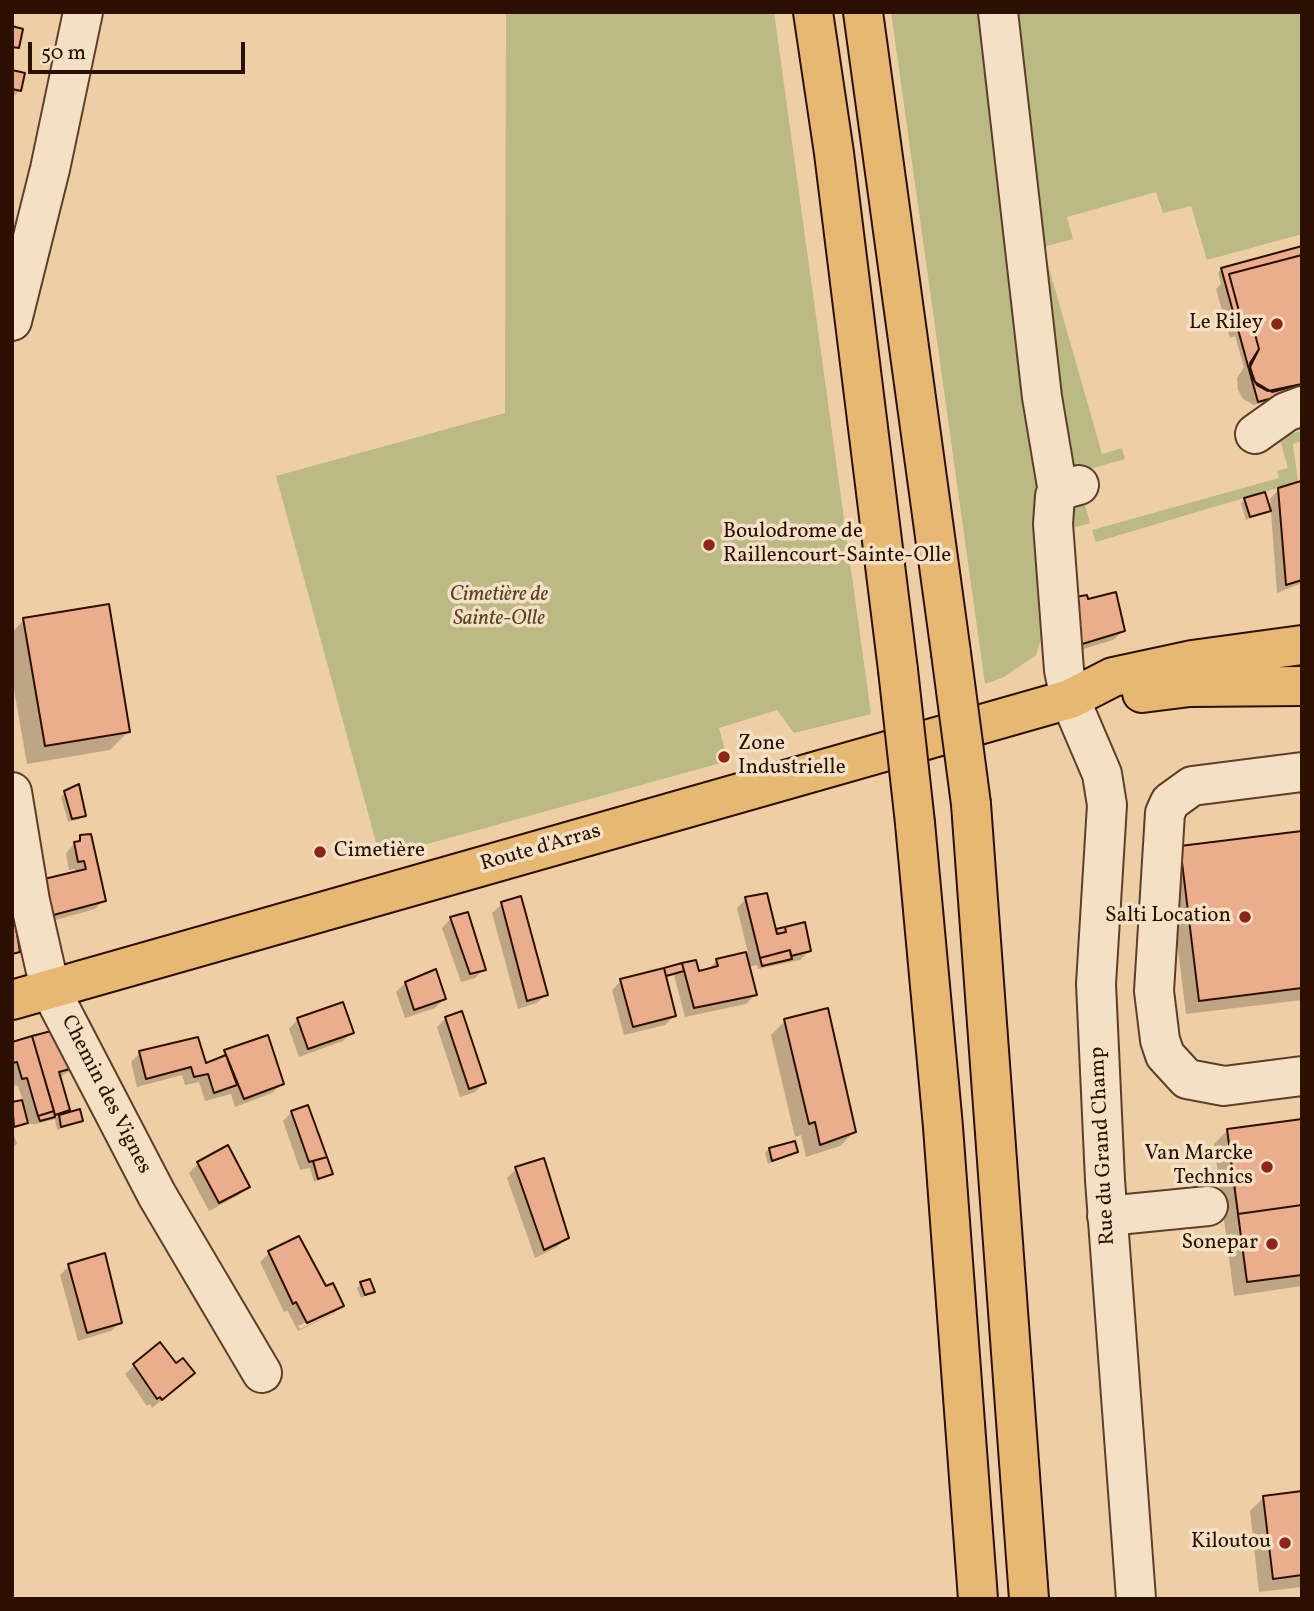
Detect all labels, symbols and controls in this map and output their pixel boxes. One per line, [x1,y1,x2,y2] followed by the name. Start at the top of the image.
[32,28,248,72] scale bar
[41,39,86,68] text: 50 m
[1189,311,1263,337] place label: Le Riley
[1269,316,1285,332] marker: Le Riley
[723,520,951,570] place label: Boulodrome de Raillencourt-Sainte-Olle
[701,537,717,553] marker: Boulodrome de Raillencourt-Sainte-Olle
[450,583,548,633] park label: Cimetière de Sainte-Olle
[738,732,846,782] place label: Zone Industrielle
[716,749,732,765] marker: Zone Industrielle
[478,820,604,878] street label: Route d'Arras
[334,839,425,865] place label: Cimetière
[312,844,328,860] marker: Cimetière
[1105,904,1231,930] place label: Salti Location
[1237,909,1253,925] marker: Salti Location
[54,1011,156,1179] street label: Chemin des Vignes
[1086,1046,1122,1246] street label: Rue du Grand Champ
[1145,1142,1253,1192] place label: Van Marcke Technics
[1259,1159,1275,1175] marker: Van Marcke Technics
[1181,1231,1258,1257] place label: Sonepar
[1264,1236,1280,1252] marker: Sonepar
[1191,1530,1271,1556] place label: Kiloutou
[1277,1535,1293,1551] marker: Kiloutou

